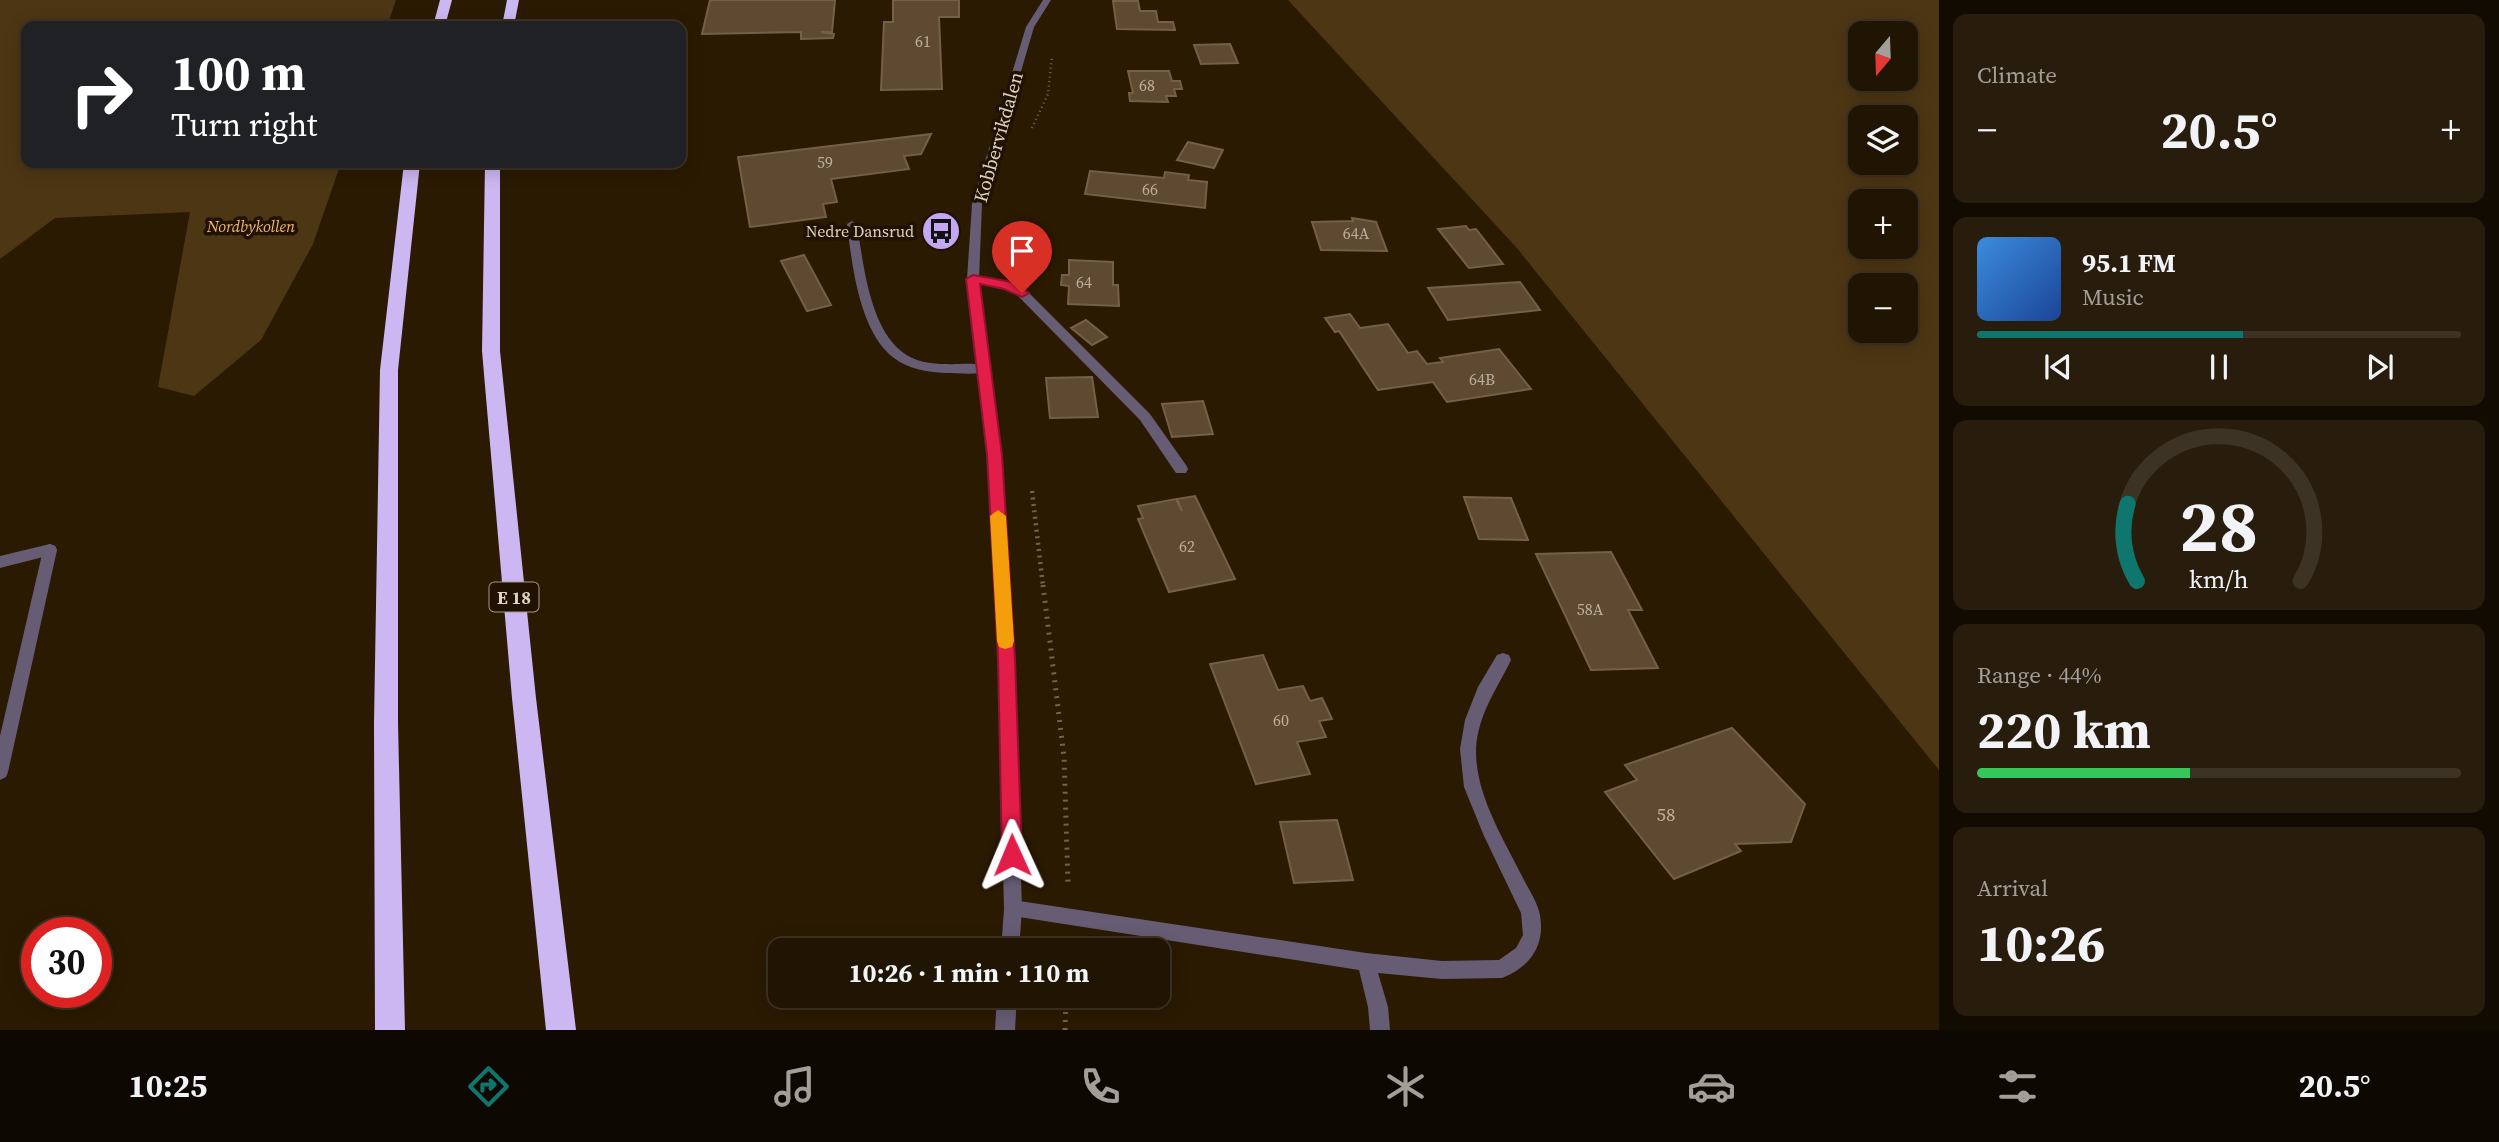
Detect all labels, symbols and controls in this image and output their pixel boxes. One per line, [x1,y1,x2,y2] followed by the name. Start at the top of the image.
[1848,21,1918,91] north arrow
[1848,21,1918,343] map controls
[915,30,931,52] house number: 61
[171,39,306,106] text: 100 m
[56,49,147,140] icon: right
[1977,59,2057,91] text: Climate
[967,69,1029,205] street label: Kobbervikdalen
[1139,74,1155,96] house number: 68
[2160,94,2278,165] text: 20.5°
[171,103,317,147] text: Turn right
[1977,104,1997,156] text: −
[2441,104,2461,156] text: +
[1848,105,1918,175] button: layers
[817,151,833,173] house number: 59
[1142,178,1158,200] house number: 66
[1848,189,1918,259] button: +
[920,210,962,252] bus stop icon: Nedre Dansrud
[206,215,295,237] park label: Nordbykollen
[806,220,914,242] place label: Nedre Dansrud
[992,221,1052,293] pin
[1343,222,1370,244] house number: 64A
[1003,232,1041,270] icon: arrive
[2082,245,2176,281] text: 95.1 FM
[1076,271,1092,293] house number: 64
[1848,273,1918,343] button: −
[2082,281,2144,313] text: Music
[2039,348,2077,386] icon: previous
[2200,348,2238,386] icon: pause
[2361,348,2399,386] icon: next
[1469,368,1495,390] house number: 64B
[2180,476,2258,575] text: 28
[1179,535,1195,557] house number: 62
[2189,562,2249,596] text: km/h
[490,582,538,612] road number: E 18
[1577,598,1604,620] house number: 58A
[1977,659,2102,691] text: Range · 44%
[1977,694,2151,765] text: 220 km
[1273,709,1289,731] house number: 60
[1656,801,1676,827] house number: 58
[975,818,1049,892] position arrow
[1977,872,2048,904] text: Arrival
[1977,907,2105,978] text: 10:26
[21,917,112,1008] speed limit sign: 30
[849,955,1089,991] text: 10:26 · 1 min · 110 m
[464,1062,513,1111] icon: directions
[770,1062,819,1111] icon: music
[1076,1062,1125,1111] icon: phone
[1381,1062,1430,1111] icon: climate
[1687,1062,1736,1111] icon: car
[1993,1062,2042,1111] icon: filters
[128,1064,207,1108] text: 10:25
[2298,1064,2371,1108] text: 20.5°

